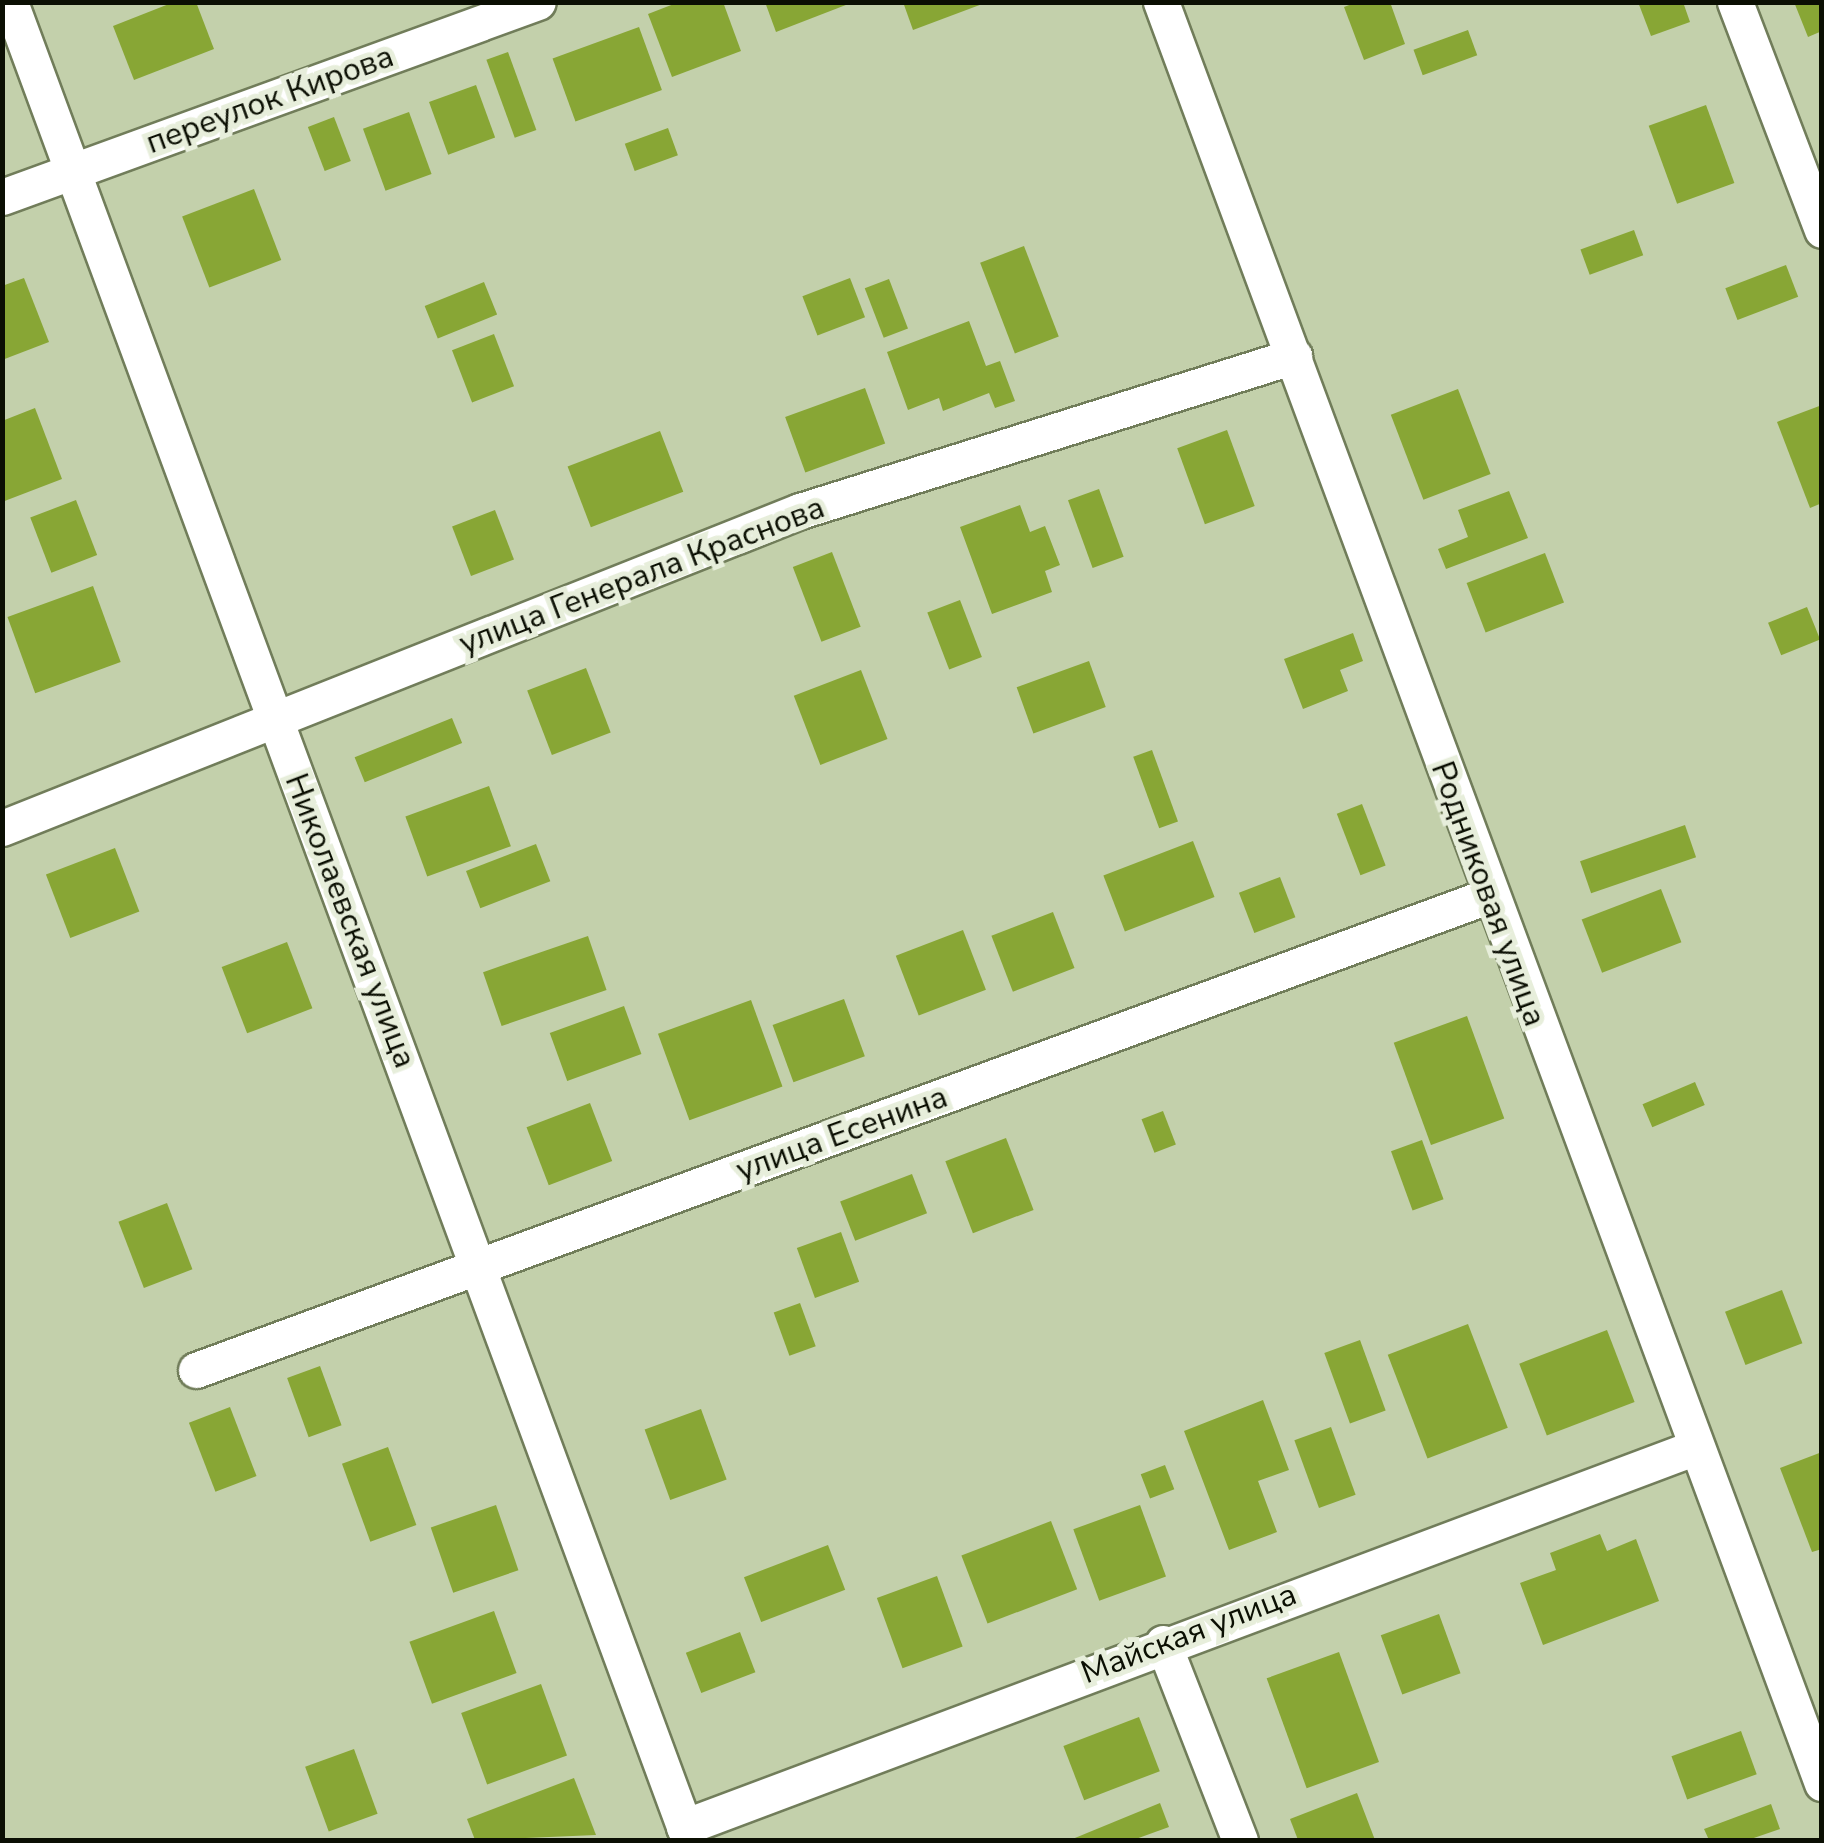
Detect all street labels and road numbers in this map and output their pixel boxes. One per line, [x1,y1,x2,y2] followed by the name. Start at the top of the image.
[141,37,399,163] street label: переулок Кирова
[454,489,830,663] street label: улица Генерала Краснова
[1422,756,1554,1032] street label: Родниковая улица
[276,768,424,1074] street label: Николаевская улица
[731,1078,953,1190] street label: улица Есенина
[1076,1575,1302,1693] street label: Майская улица

